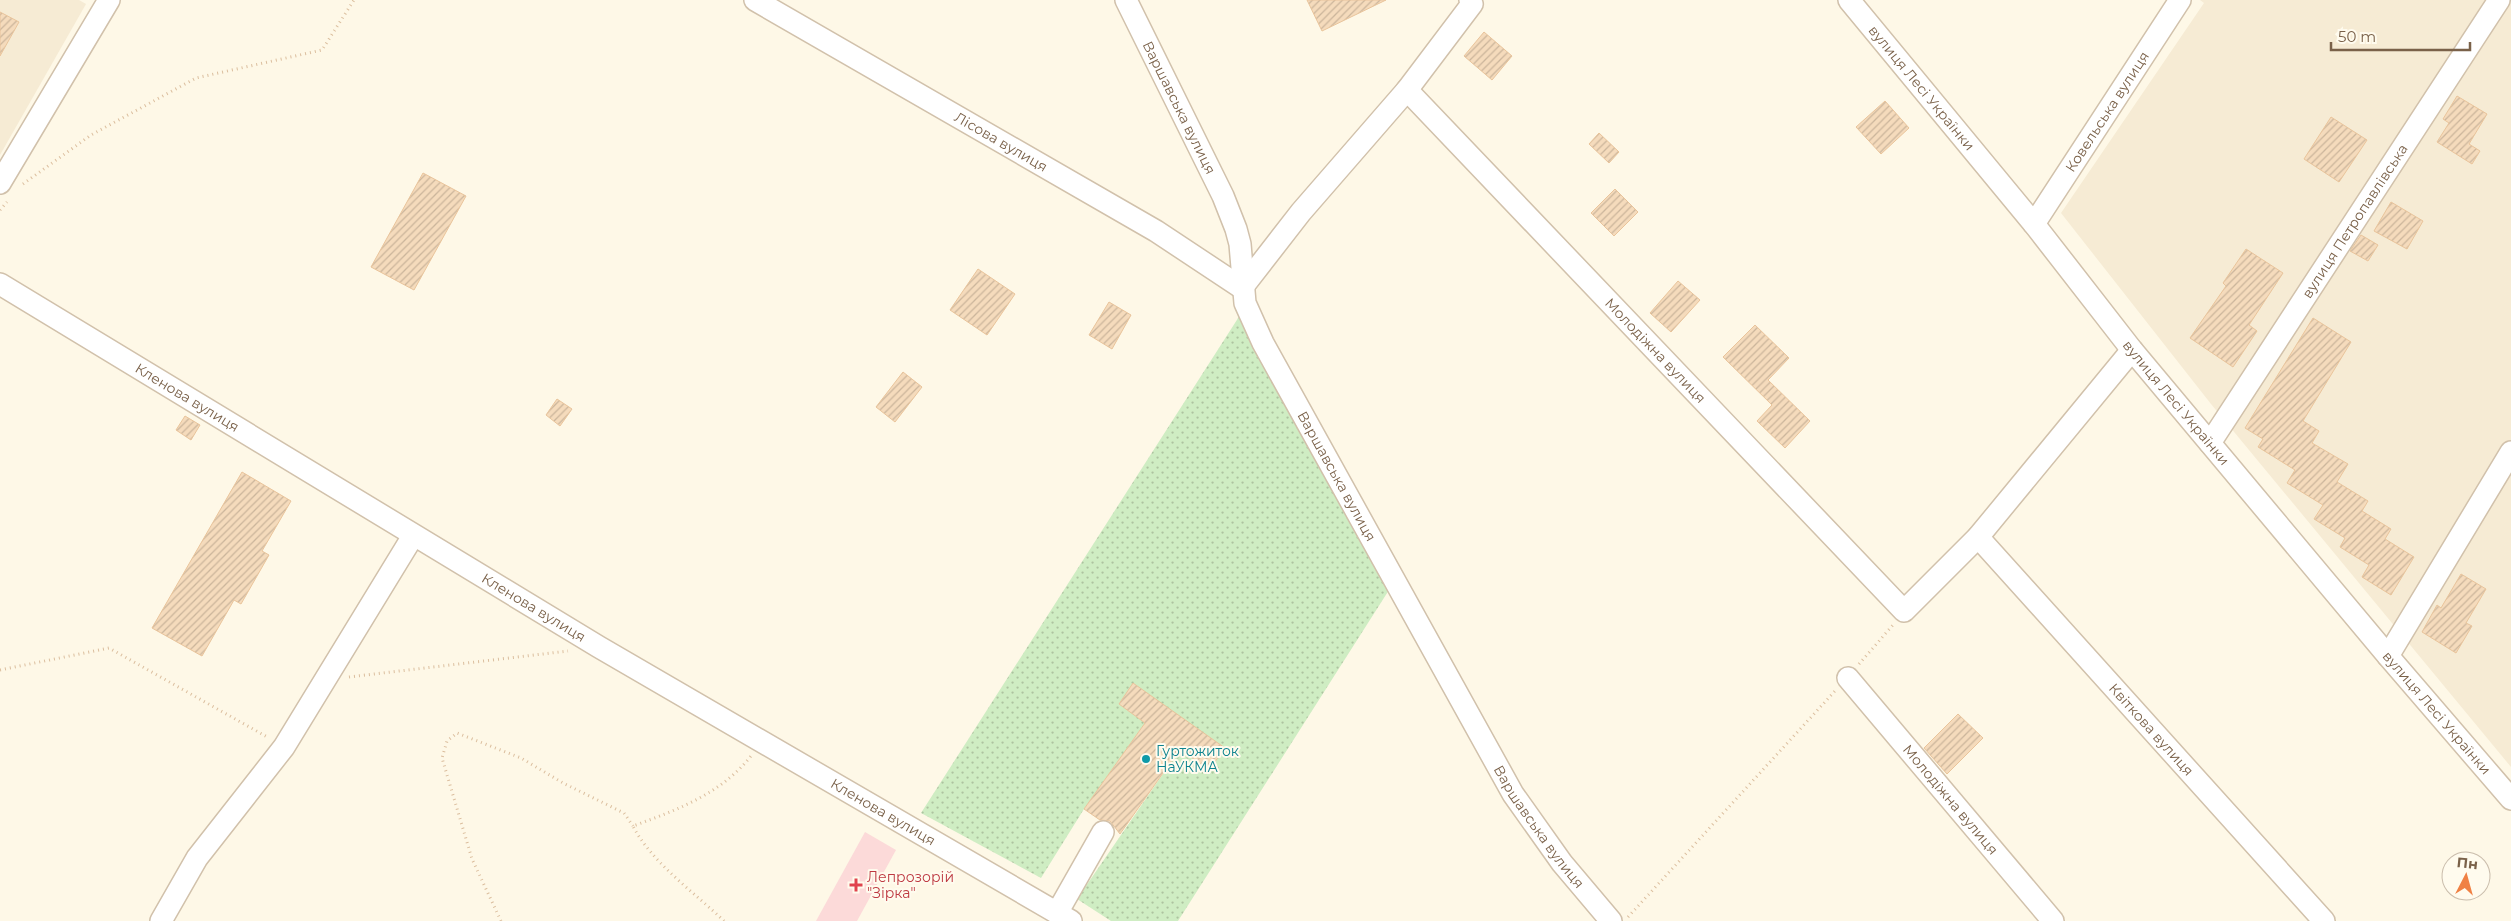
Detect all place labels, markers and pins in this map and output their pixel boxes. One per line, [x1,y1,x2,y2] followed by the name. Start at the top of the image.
[1156,742,1239,776] place label: Гуртожиток НаУКМА
[1140,753,1152,765] marker: Гуртожиток НаУКМА
[867,868,954,902] place label: Лепрозорій "Зірка"
[849,878,863,892] marker: Лепрозорій "Зірка"

